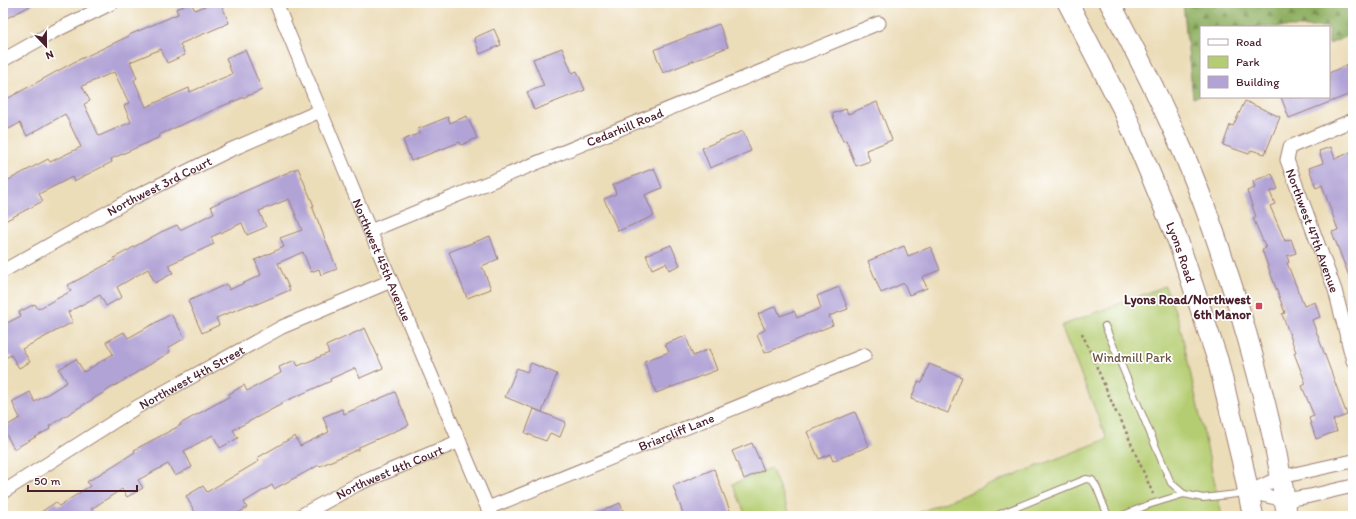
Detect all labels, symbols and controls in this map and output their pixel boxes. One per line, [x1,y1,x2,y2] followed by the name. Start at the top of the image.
[26,26,66,66] north arrow
[1200,26,1330,98] legend
[1236,35,1262,49] text: Road
[44,47,55,62] text: N
[1236,55,1260,69] text: Park
[1236,75,1280,89] text: Building
[584,105,665,150] street label: Cedarhill Road
[104,153,214,219] street label: Northwest 3rd Court
[1283,167,1342,295] street label: Northwest 47th Avenue
[349,197,414,324] street label: Northwest 45th Avenue
[1163,220,1198,285] street label: Lyons Road
[1124,292,1252,322] place label: Lyons Road/Northwest 6th Manor
[1254,301,1264,311] marker: Lyons Road/Northwest 6th Manor
[137,342,247,412] street label: Northwest 4th Street
[1092,350,1172,365] park label: Windmill Park
[636,410,716,454] street label: Briarcliff Lane
[334,442,446,503] street label: Northwest 4th Court
[28,467,137,493] scale bar
[34,474,60,488] text: 50 m

